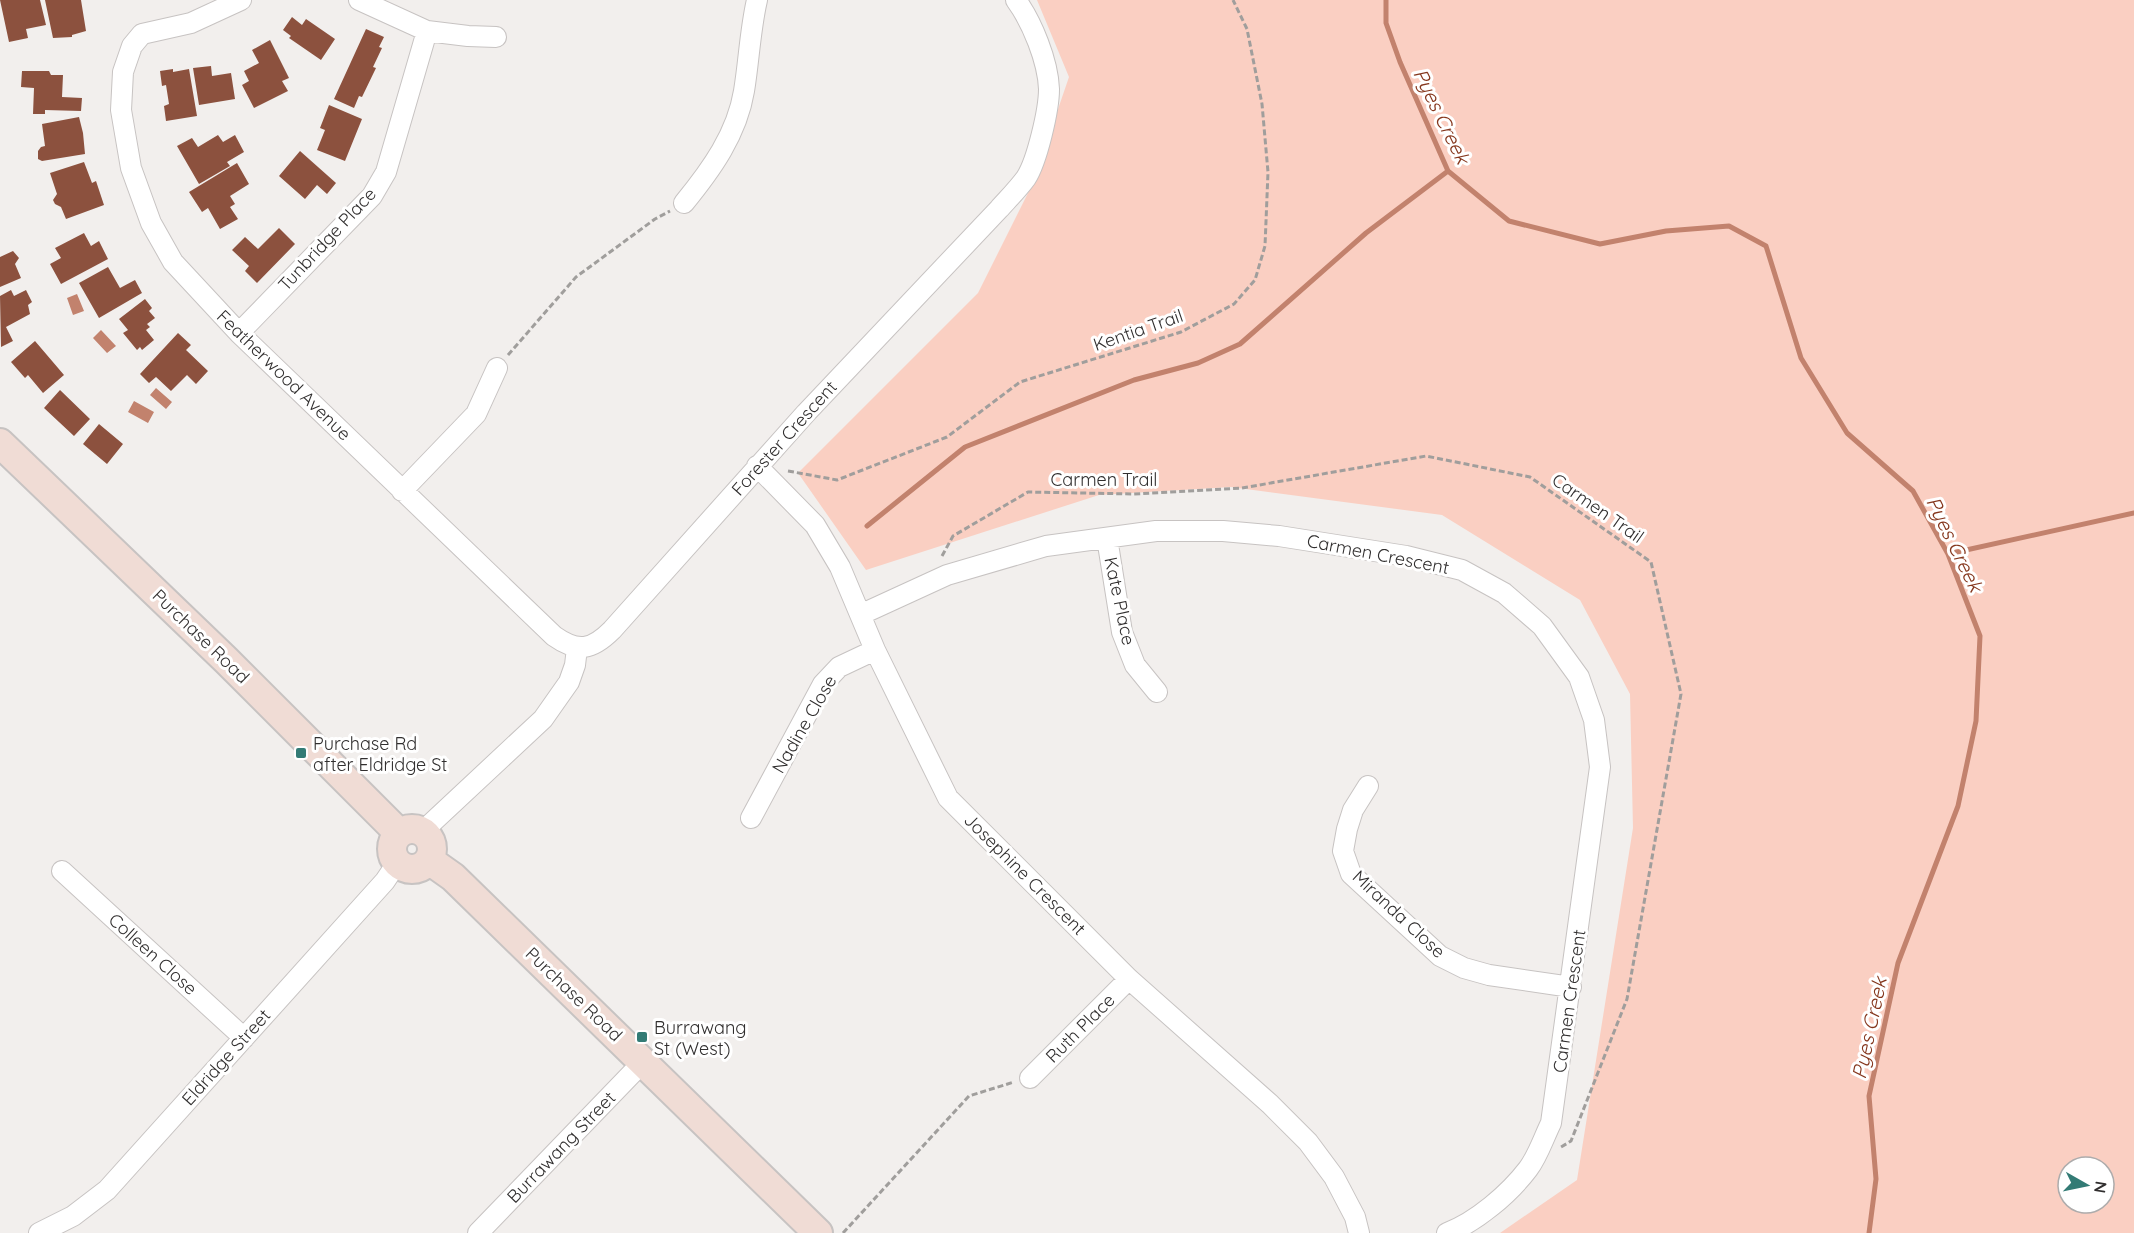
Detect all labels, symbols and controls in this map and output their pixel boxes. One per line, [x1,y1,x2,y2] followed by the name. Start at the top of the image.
[1408,64,1477,170] water label: Pyes Creek
[273,182,381,296] street label: Tunbridge Place
[1090,304,1186,356] street label: Kentia Trail
[212,305,356,445] street label: Featherwood Avenue
[726,376,842,500] street label: Forester Crescent
[1051,468,1157,491] street label: Carmen Trail
[1548,468,1648,548] street label: Carmen Trail
[1921,492,1990,598] water label: Pyes Creek
[1305,529,1451,579] street label: Carmen Crescent
[1099,555,1141,647] street label: Kate Place
[148,584,254,688] street label: Purchase Road
[767,671,841,777] street label: Nadine Close
[313,732,447,776] place label: Purchase Rd after Eldridge St
[294,746,308,760] marker: Purchase Rd after Eldridge St
[959,808,1091,940] street label: Josephine Crescent
[1348,865,1450,963] street label: Miranda Close
[104,908,202,1000] street label: Colleen Close
[1548,928,1590,1074] street label: Carmen Crescent
[521,942,627,1046] street label: Purchase Road
[1846,973,1892,1081] water label: Pyes Creek
[1041,989,1119,1067] street label: Ruth Place
[177,1004,275,1110] street label: Eldridge Street
[654,1016,747,1060] place label: Burrawang St (West)
[635,1030,649,1044] marker: Burrawang St (West)
[502,1086,620,1208] street label: Burrawang Street
[2056,1155,2116,1215] north arrow
[2090,1180,2112,1195] text: N

